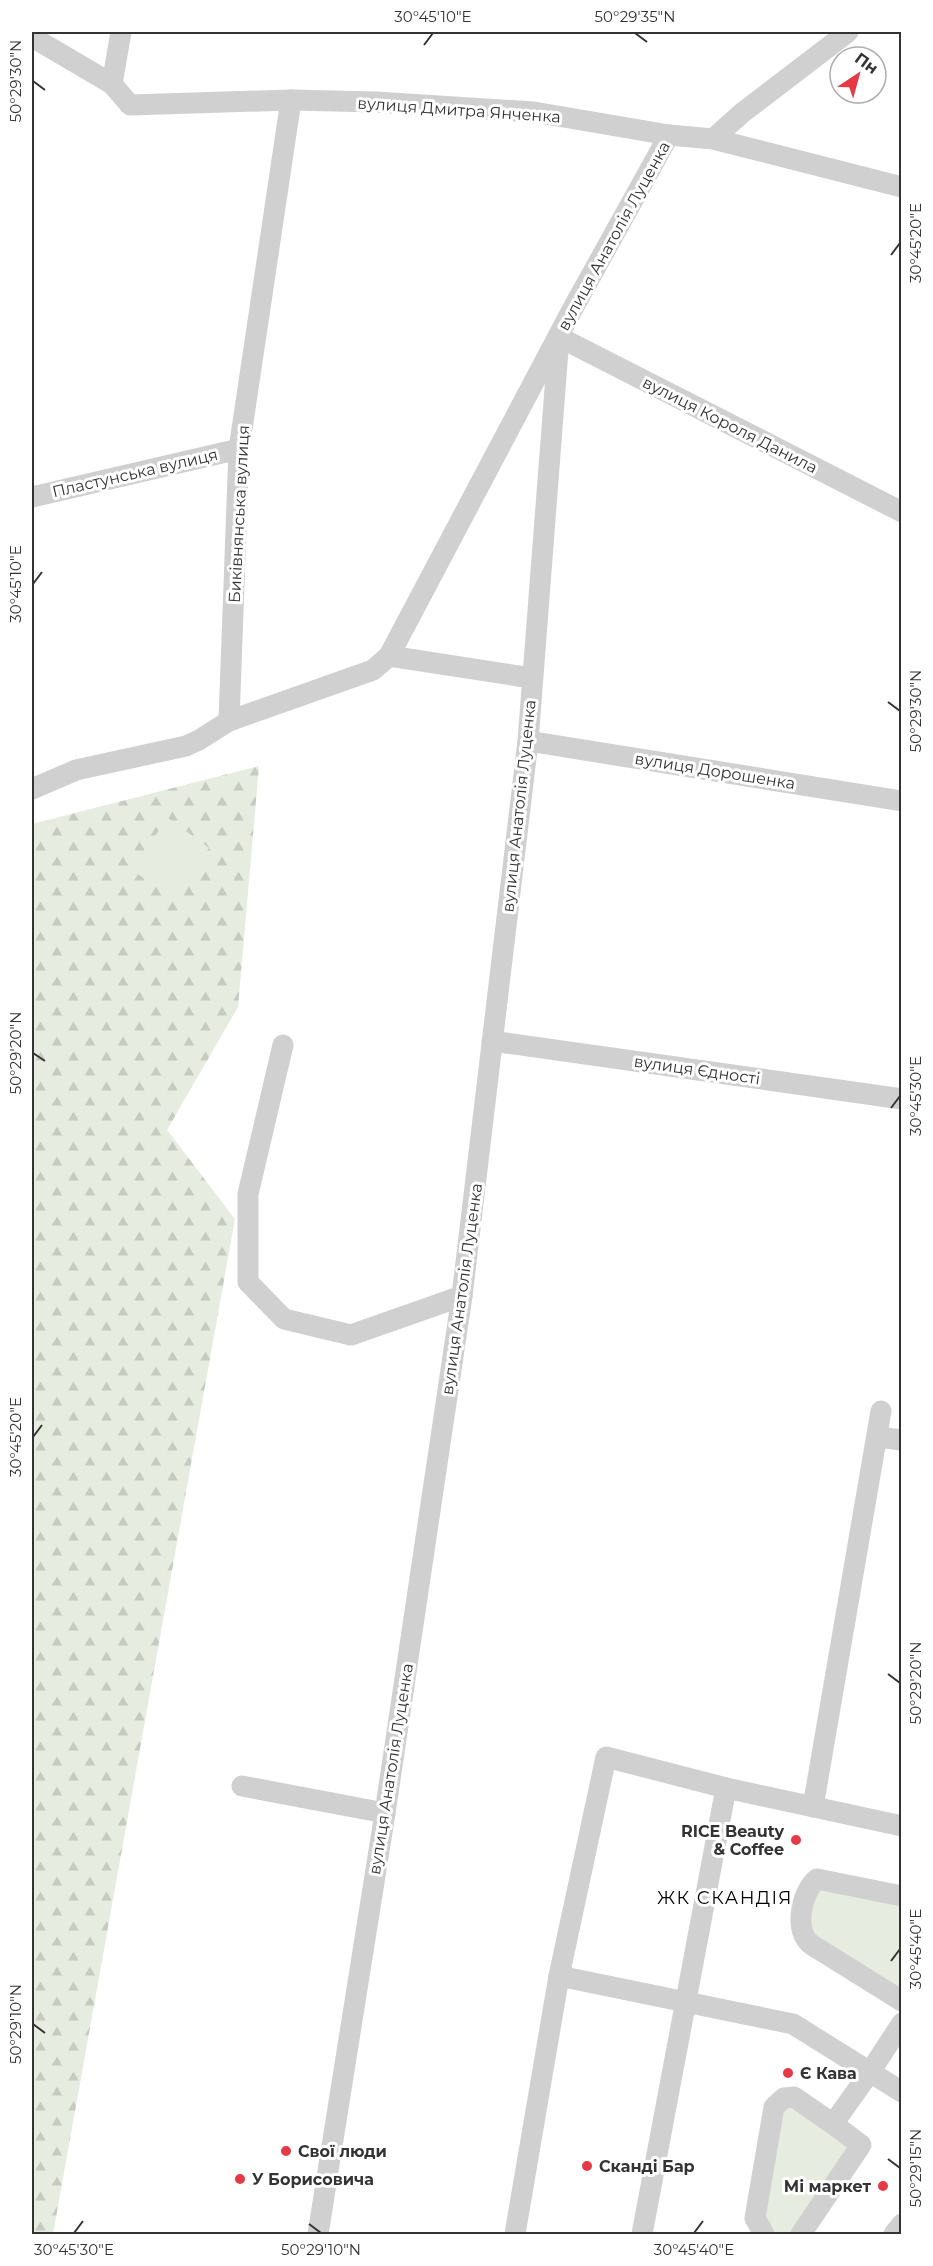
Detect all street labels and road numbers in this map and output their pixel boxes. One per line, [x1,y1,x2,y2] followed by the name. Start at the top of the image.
[357,93,561,127] street label: вулиця Дмитра Янченка
[554,138,674,334] street label: вулиця Анатолія Луценка
[639,373,821,477] street label: вулиця Короля Данила
[225,425,253,603] street label: Биківнянська вулиця
[50,445,220,501] street label: Пластунська вулиця
[498,699,540,913] street label: вулиця Анатолія Луценка
[633,749,797,793] street label: вулиця Дорошенка
[633,1052,761,1088] street label: вулиця Єдності
[438,1182,486,1396] street label: вулиця Анатолія Луценка
[365,1662,417,1876] street label: вулиця Анатолія Луценка

